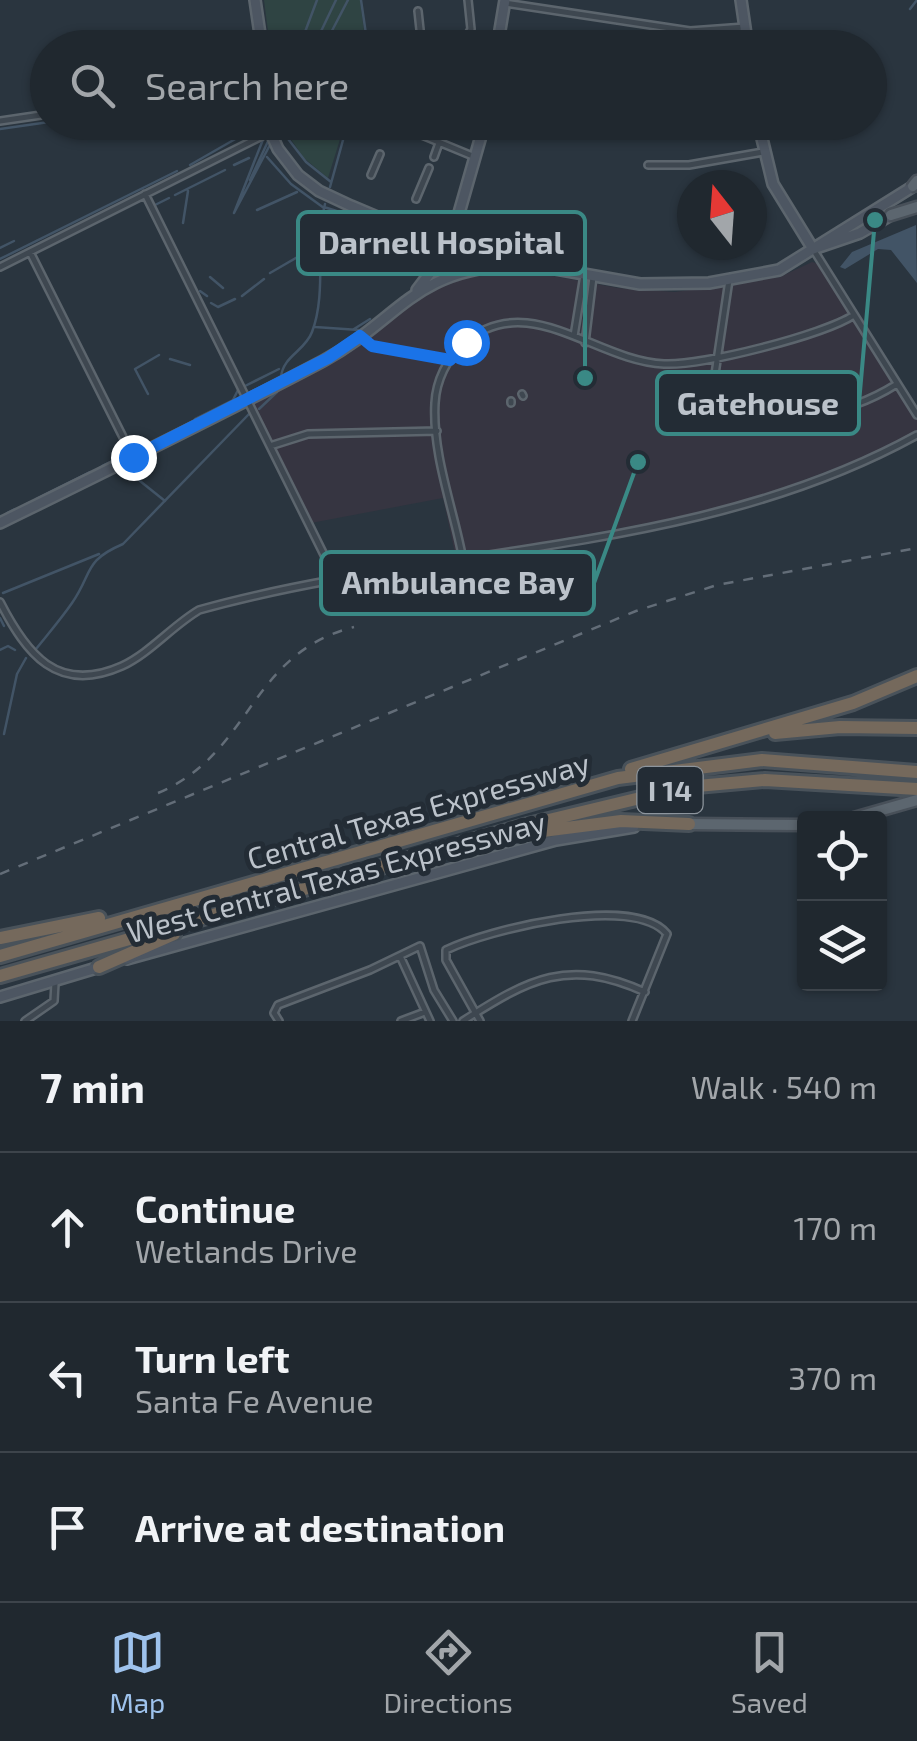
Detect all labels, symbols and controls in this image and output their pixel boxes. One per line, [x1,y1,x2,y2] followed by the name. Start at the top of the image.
[30,30,887,140] search box
[65,58,120,113] icon: search
[145,62,349,108] text: Search here
[677,170,767,260] north arrow
[298,212,585,274] callout: Darnell Hospital
[318,222,565,260] text: Darnell Hospital
[444,320,490,366] route start
[657,372,859,434] callout: Gatehouse
[677,383,839,421] text: Gatehouse
[111,435,157,481] route end
[321,552,594,614] callout: Ambulance Bay
[342,562,574,601] text: Ambulance Bay
[243,744,593,876] street label: Central Texas Expressway
[638,767,702,813] road number: I 14
[123,803,549,949] street label: West Central Texas Expressway
[797,811,887,991] map controls
[797,811,887,901] button: locate
[797,901,887,991] button: layers
[40,1061,145,1111] text: 7 min
[691,1067,877,1105] text: Walk · 540 m
[135,1185,295,1231] text: Continue
[40,1200,95,1255] icon: ahead
[793,1208,877,1246] text: 170 m
[135,1231,358,1269] text: Wetlands Drive
[135,1335,290,1381] text: Turn left
[40,1350,95,1405] icon: left
[788,1358,877,1396] text: 370 m
[135,1381,374,1419] text: Santa Fe Avenue
[40,1500,95,1555] icon: arrive
[135,1504,505,1550] text: Arrive at destination
[109,1625,165,1719] tab: Map
[384,1625,513,1719] tab: Directions
[731,1625,808,1719] tab: Saved

